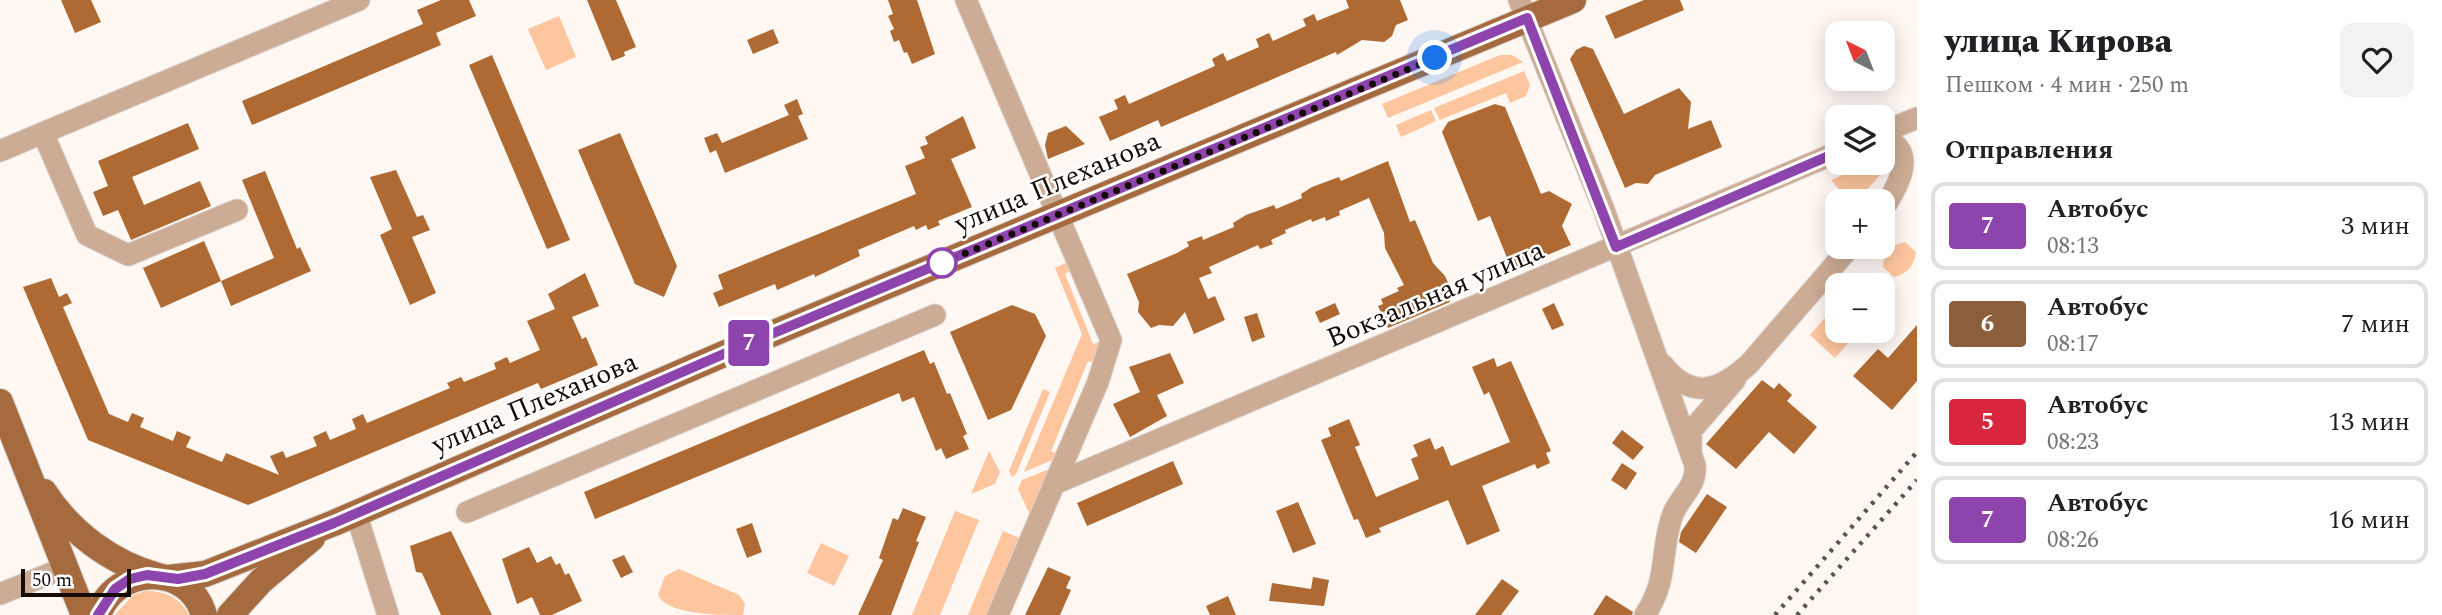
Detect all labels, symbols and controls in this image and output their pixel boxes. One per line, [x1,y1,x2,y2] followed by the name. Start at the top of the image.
[1945,17,2172,67] text: улица Кирова
[1825,21,1895,91] north arrow
[1825,21,1895,343] map controls
[2340,23,2414,97] button: heart
[1417,40,1452,75] your location
[1945,68,2189,103] text: Пешком · 4 мин · 250 m
[1825,105,1895,175] button: layers
[947,119,1168,246] street label: улица Плеханова
[1945,130,2113,170] text: Отправления
[1825,189,1895,259] button: +
[2047,189,2149,229] text: Автобус
[2341,206,2410,246] text: 3 мин
[1981,208,1994,244] text: 7
[1320,229,1552,360] street label: Вокзальная улица
[2047,229,2099,264] text: 08:13
[927,248,957,278] unlabelled marker
[1825,273,1895,343] button: −
[2047,287,2149,327] text: Автобус
[2341,304,2410,344] text: 7 мин
[1981,306,1994,342] text: 6
[726,320,772,366] line badge: 7
[742,325,756,361] text: 7
[2047,327,2099,362] text: 08:17
[424,340,645,467] street label: улица Плеханова
[2047,385,2149,425] text: Автобус
[2328,402,2410,442] text: 13 мин
[1981,404,1994,440] text: 5
[2047,425,2099,460] text: 08:23
[2047,483,2149,523] text: Автобус
[2328,500,2410,540] text: 16 мин
[1981,502,1994,538] text: 7
[2047,523,2099,558] text: 08:26
[21,566,131,598] scale bar
[32,566,72,595] text: 50 m

